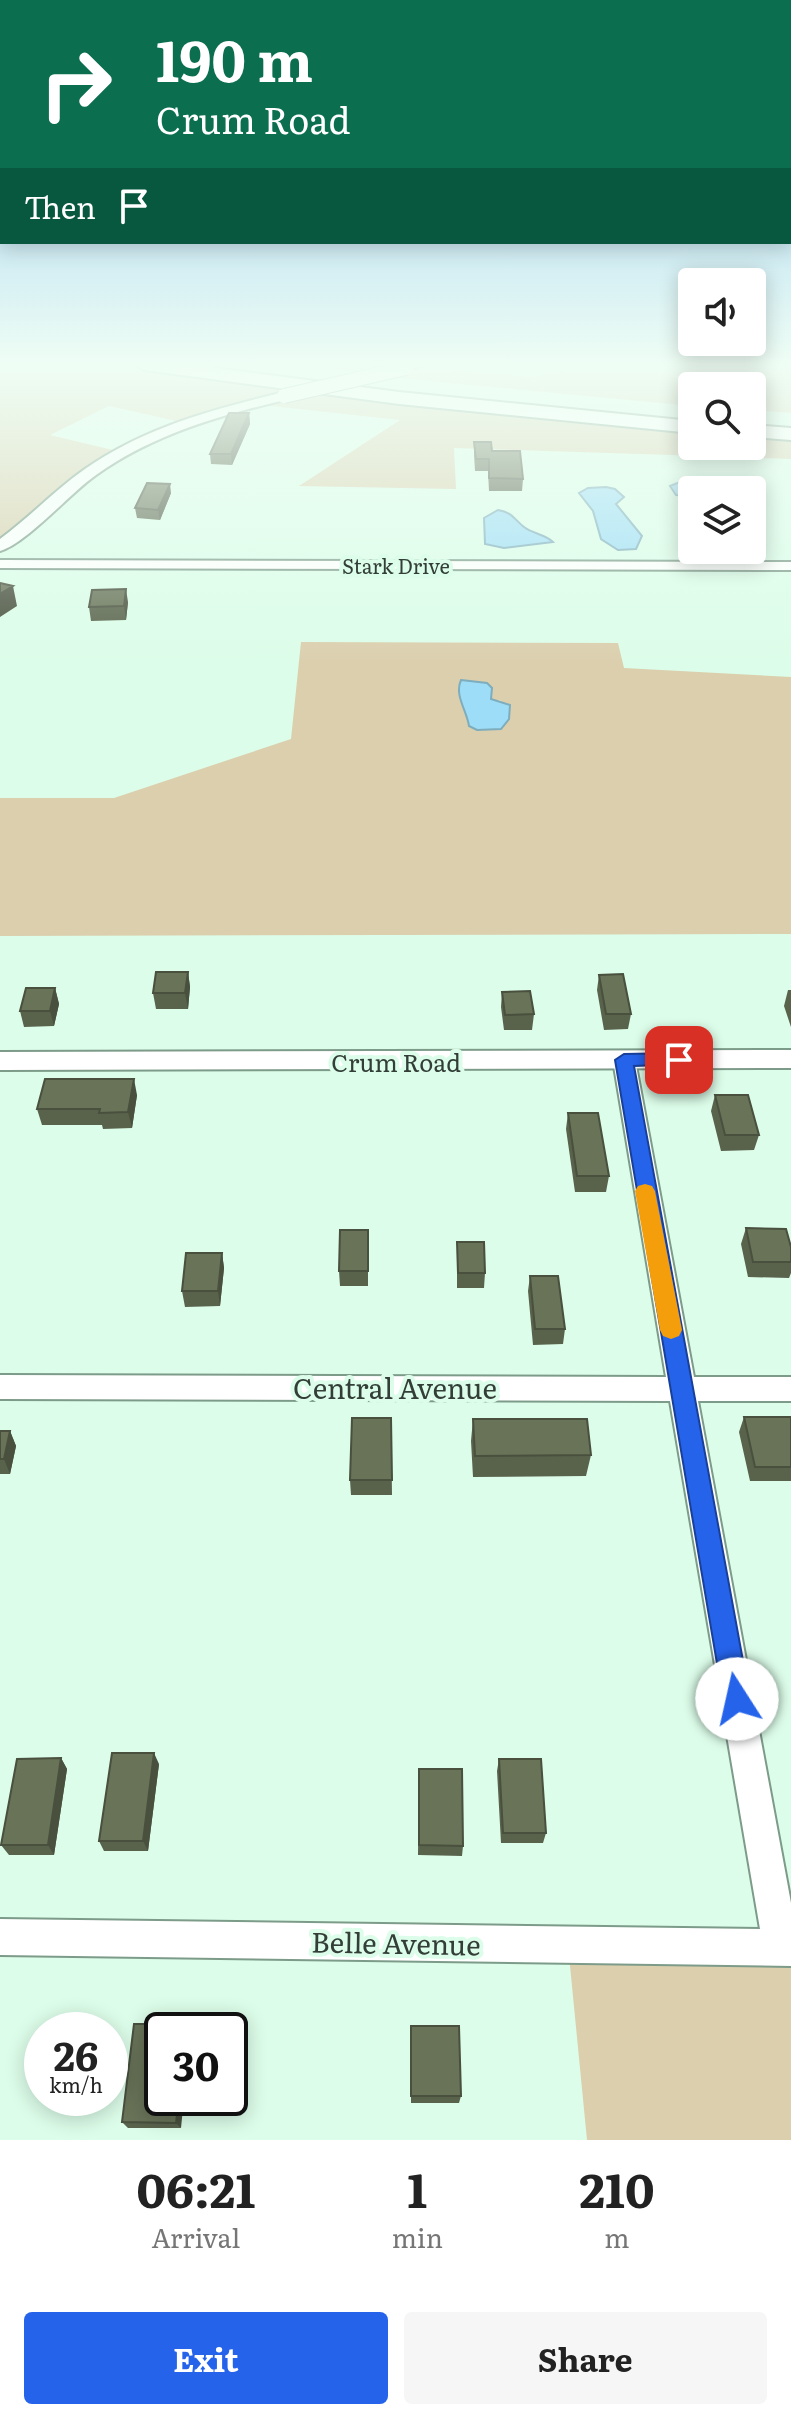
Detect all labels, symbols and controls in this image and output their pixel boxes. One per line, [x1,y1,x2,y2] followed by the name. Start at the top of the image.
[156,16,313,99] text: 190 m
[24,32,128,136] icon: right
[156,92,350,145] text: Crum Road
[24,184,96,228] text: Then
[112,184,156,228] icon: arrive
[678,268,766,564] map controls
[678,268,766,356] button: sound
[678,372,766,460] button: search
[678,476,766,564] button: layers
[342,550,450,580] street label: Stark Drive
[645,1026,713,1094] pin
[657,1038,701,1082] icon: arrive
[331,1044,461,1079] street label: Crum Road
[293,1366,497,1408] street label: Central Avenue
[695,1657,779,1741] position arrow
[311,1920,481,1964] street label: Belle Avenue
[144,2012,248,2116] speed limit sign: 30
[54,2024,98,2083] text: 26
[49,2069,103,2099] text: km/h
[136,2152,255,2223] text: 06:21
[407,2152,427,2223] text: 1
[579,2152,655,2223] text: 210
[151,2217,240,2256] text: Arrival
[392,2217,443,2256] text: min
[604,2217,630,2256] text: m
[24,2312,388,2404] button: Exit
[404,2312,767,2404] button: Share

